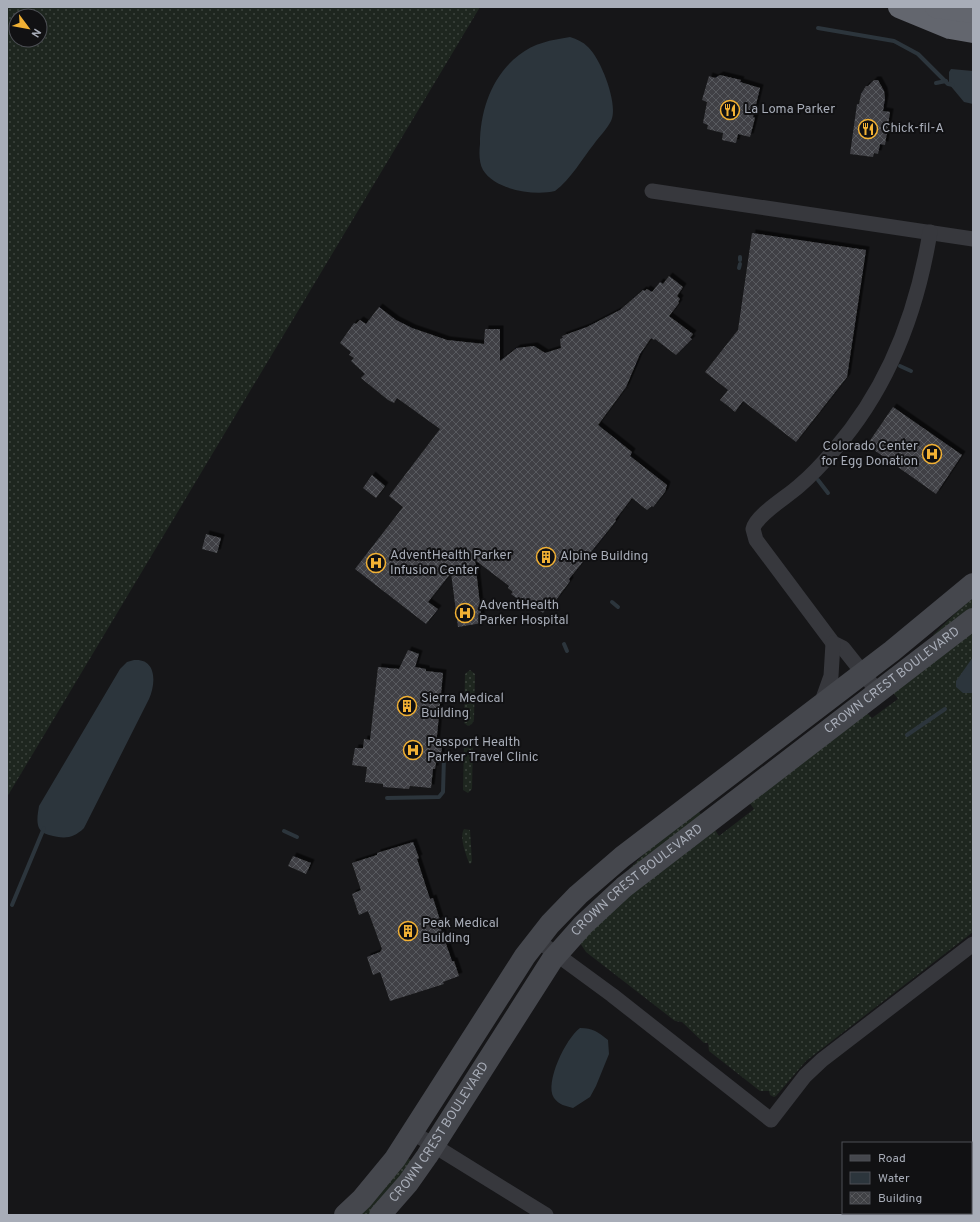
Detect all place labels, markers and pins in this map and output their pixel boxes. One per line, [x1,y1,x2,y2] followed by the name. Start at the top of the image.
[719,99,741,121] restaurant icon: La Loma Parker
[744,102,835,118] place label: La Loma Parker
[857,118,879,140] restaurant icon: Chick-fil-A
[882,121,944,137] place label: Chick-fil-A
[821,439,918,470] place label: Colorado Center for Egg Donation
[921,443,943,465] hospital icon: Colorado Center for Egg Donation
[535,546,557,568] building icon: Alpine Building
[390,548,512,579] place label: AdventHealth Parker Infusion Center
[560,549,648,565] place label: Alpine Building
[365,552,387,574] hospital icon: AdventHealth Parker Infusion Center
[479,598,569,629] place label: AdventHealth Parker Hospital
[454,602,476,624] hospital icon: AdventHealth Parker Hospital
[421,691,504,722] place label: Sierra Medical Building
[396,695,418,717] building icon: Sierra Medical Building
[427,735,539,766] place label: Passport Health Parker Travel Clinic
[402,739,424,761] hospital icon: Passport Health Parker Travel Clinic
[422,916,499,947] place label: Peak Medical Building
[397,920,419,942] building icon: Peak Medical Building

